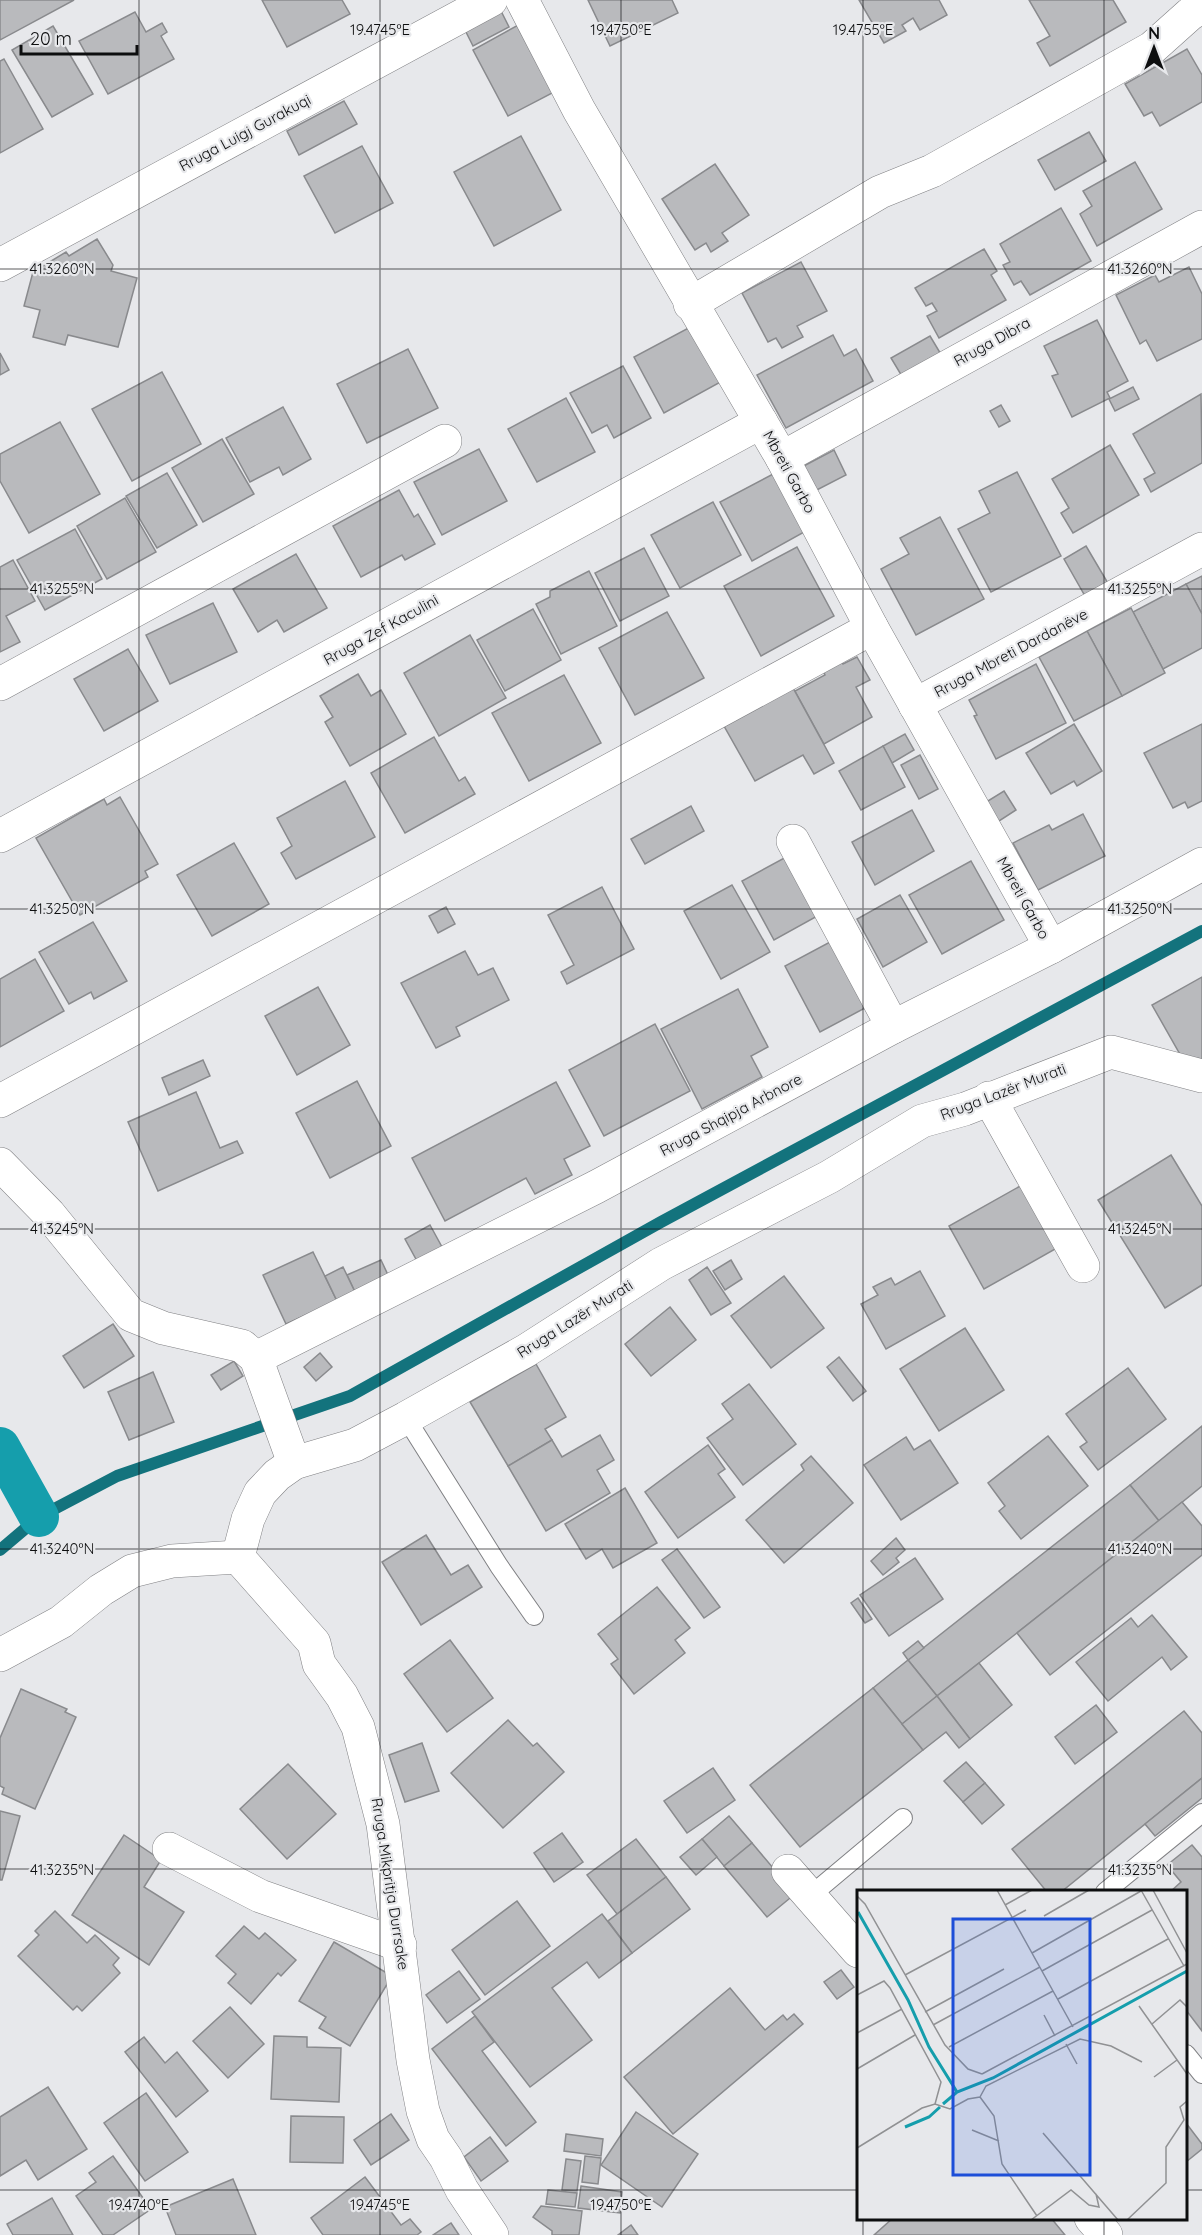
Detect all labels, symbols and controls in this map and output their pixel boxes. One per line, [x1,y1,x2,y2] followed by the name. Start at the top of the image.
[21,18,136,56] scale bar
[1124,18,1184,78] north arrow
[350,20,410,39] text: 19.4745°E
[590,20,652,39] text: 19.4750°E
[833,20,893,39] text: 19.4755°E
[1148,23,1160,43] text: N
[30,27,72,50] text: 20 m
[176,90,314,175] street label: Rruga Luigj Gurakuqi
[29,259,95,278] text: 41.3260°N
[1107,259,1173,278] text: 41.3260°N
[950,313,1033,370] street label: Rruga Dibra
[759,427,820,516] street label: Mbreti Garbo
[30,579,94,598] text: 41.3255°N
[1108,579,1172,598] text: 41.3255°N
[320,590,441,669] street label: Rruga Zef Kaculini
[931,604,1091,701] street label: Rruga Mbreti Dardanëve
[993,853,1054,942] street label: Mbreti Garbo
[29,899,95,918] text: 41.3250°N
[1107,899,1173,918] text: 41.3250°N
[937,1059,1068,1124] street label: Rruga Lazër Murati
[656,1069,805,1160] street label: Rruga Shqipja Arbnore
[30,1219,94,1238] text: 41.3245°N
[1108,1219,1172,1238] text: 41.3245°N
[513,1275,636,1362] street label: Rruga Lazër Murati
[30,1539,94,1558] text: 41.3240°N
[1108,1539,1172,1558] text: 41.3240°N
[367,1796,413,1971] street label: Rruga Mikpritja Durrsake
[30,1860,94,1879] text: 41.3235°N
[1108,1860,1172,1879] text: 41.3235°N
[857,1890,1187,2220] inset map
[109,2195,169,2214] text: 19.4740°E
[350,2195,410,2214] text: 19.4745°E
[590,2195,652,2214] text: 19.4750°E

